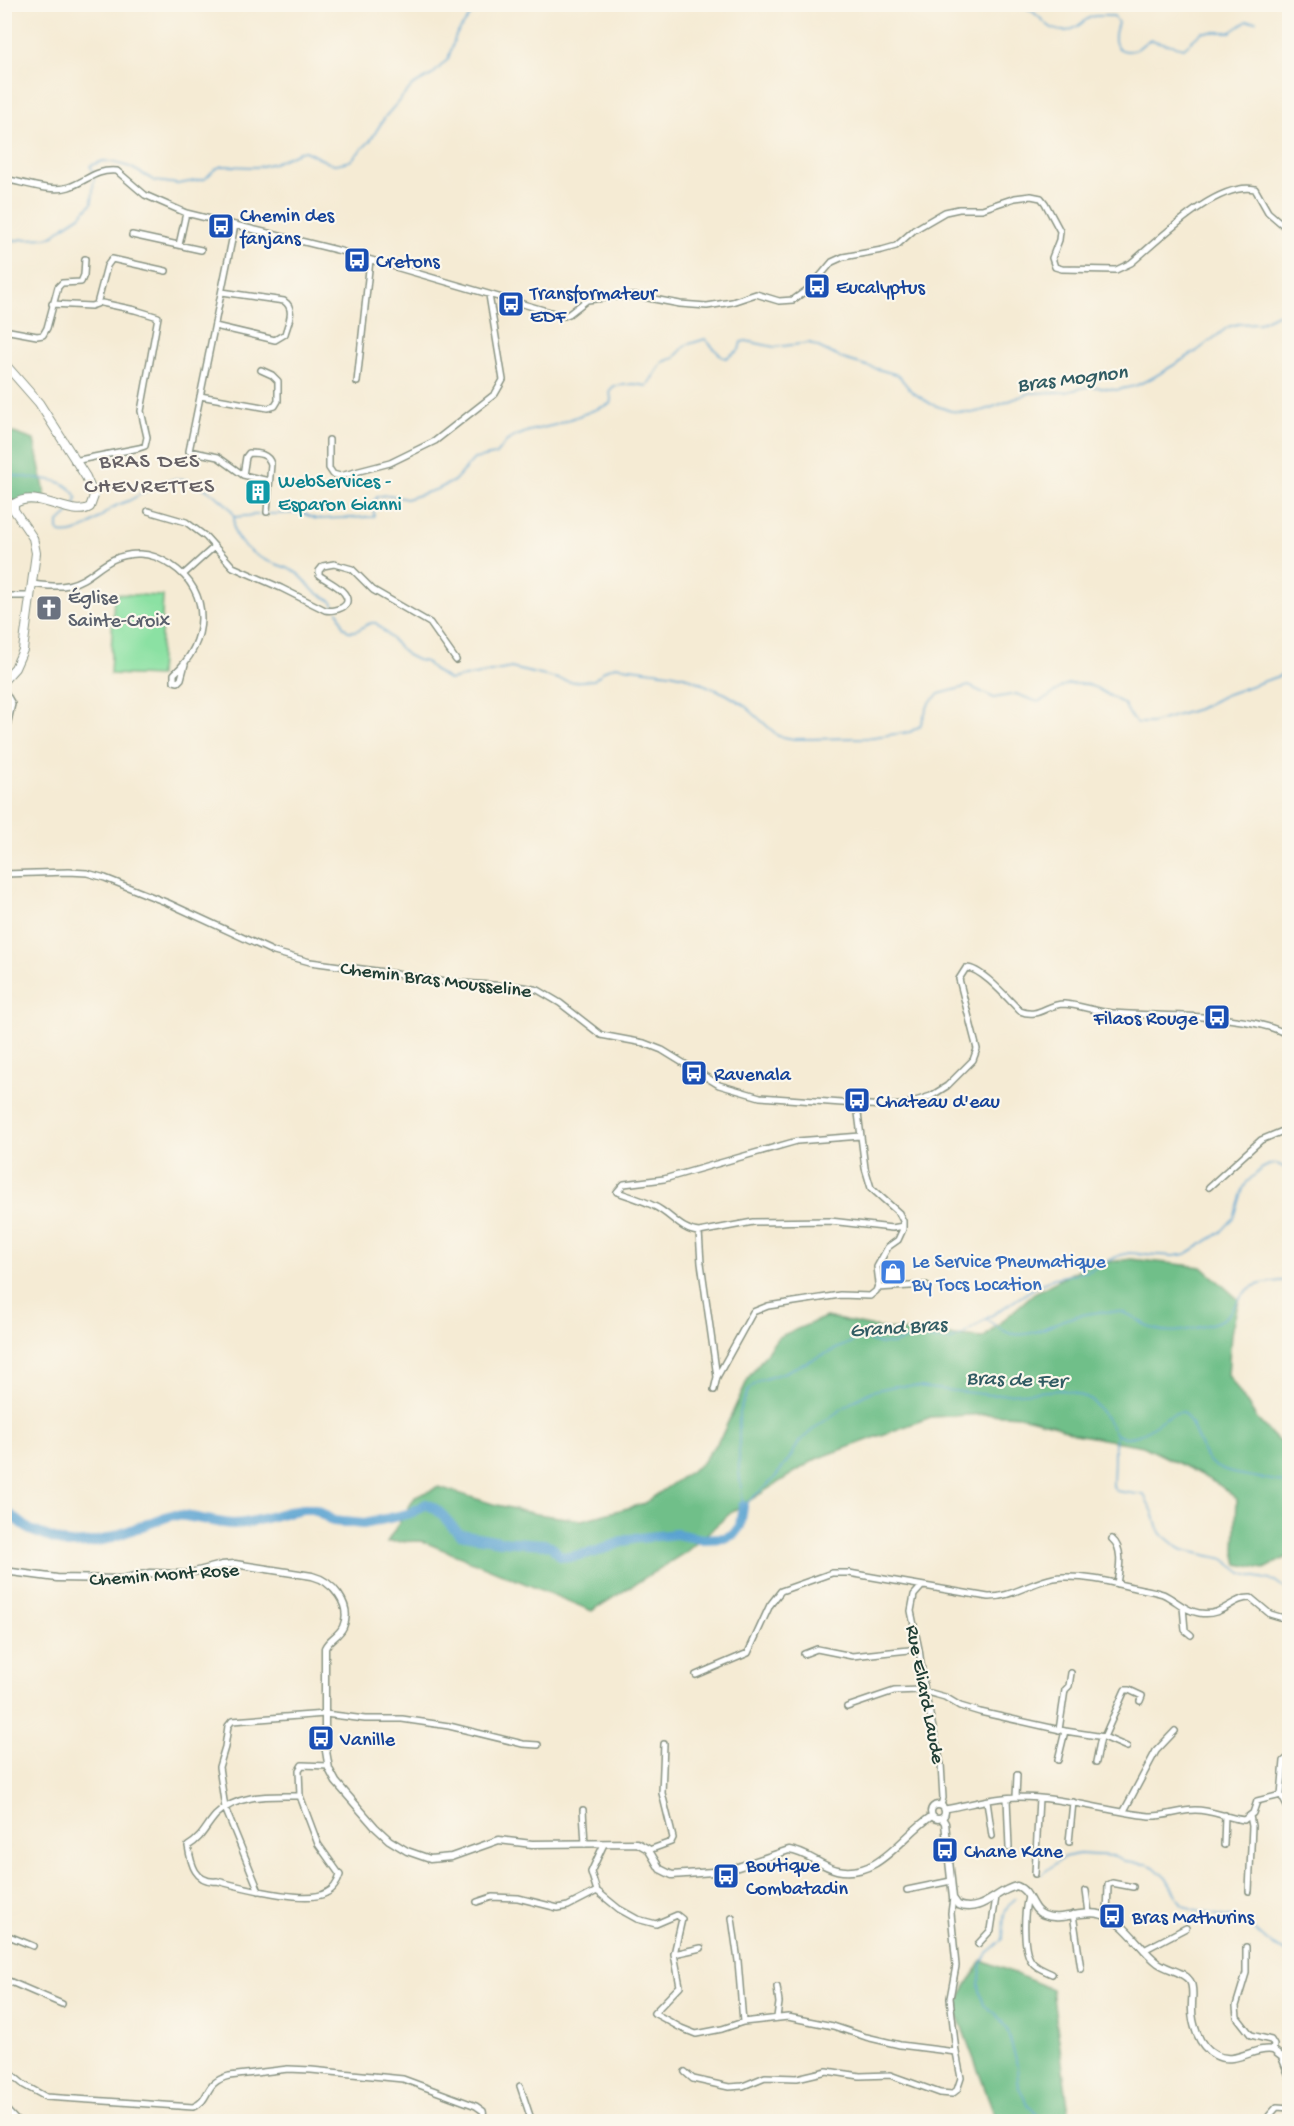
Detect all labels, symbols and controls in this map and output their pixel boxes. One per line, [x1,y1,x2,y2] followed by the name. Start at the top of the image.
[239,206,335,252] place label: Chemin des fanjans
[206,211,236,241] bus stop icon: Chemin des fanjans
[342,245,372,275] bus stop icon: Cretons
[376,252,440,275] place label: Cretons
[802,271,832,301] bus stop icon: Eucalyptus
[836,278,925,301] place label: Eucalyptus
[529,284,659,330] place label: Transformateur EDF
[496,289,526,319] bus stop icon: Transformateur EDF
[1016,361,1130,400] water label: Bras Mognon
[84,450,216,501] district label: BRAS DES CHEVRETTES
[278,472,402,518] place label: WebServices - Esparon Gianni
[243,477,273,507] building icon: WebServices - Esparon Gianni
[68,587,171,634] place label: Église Sainte-Croix
[34,593,64,623] church icon: Église Sainte-Croix
[339,958,533,1005] street label: Chemin Bras Mousseline
[1202,1002,1232,1032] bus stop icon: Filaos Rouge
[1092,1009,1199,1032] place label: Filaos Rouge
[679,1058,709,1088] bus stop icon: Ravenala
[714,1065,792,1088] place label: Ravenala
[842,1085,872,1115] bus stop icon: Chateau d'eau
[876,1092,1001,1115] place label: Chateau d'eau
[911,1252,1106,1298] place label: Le Service Pneumatique By Tocs Location
[878,1257,908,1287] shop icon: Le Service Pneumatique By Tocs Location
[849,1313,950,1345] water label: Grand Bras
[966,1367,1071,1396] water label: Bras de Fer
[89,1560,240,1593] street label: Chemin Mont Rose
[899,1623,948,1767] street label: Rue Eliard Laude
[306,1723,336,1753] bus stop icon: Vanille
[339,1730,396,1753] place label: Vanille
[930,1835,960,1865] bus stop icon: Chane Kane
[964,1842,1064,1865] place label: Chane Kane
[745,1856,848,1902] place label: Boutique Combatadin
[711,1861,741,1891] bus stop icon: Boutique Combatadin
[1097,1901,1127,1931] bus stop icon: Bras Mathurins
[1131,1908,1255,1931] place label: Bras Mathurins

